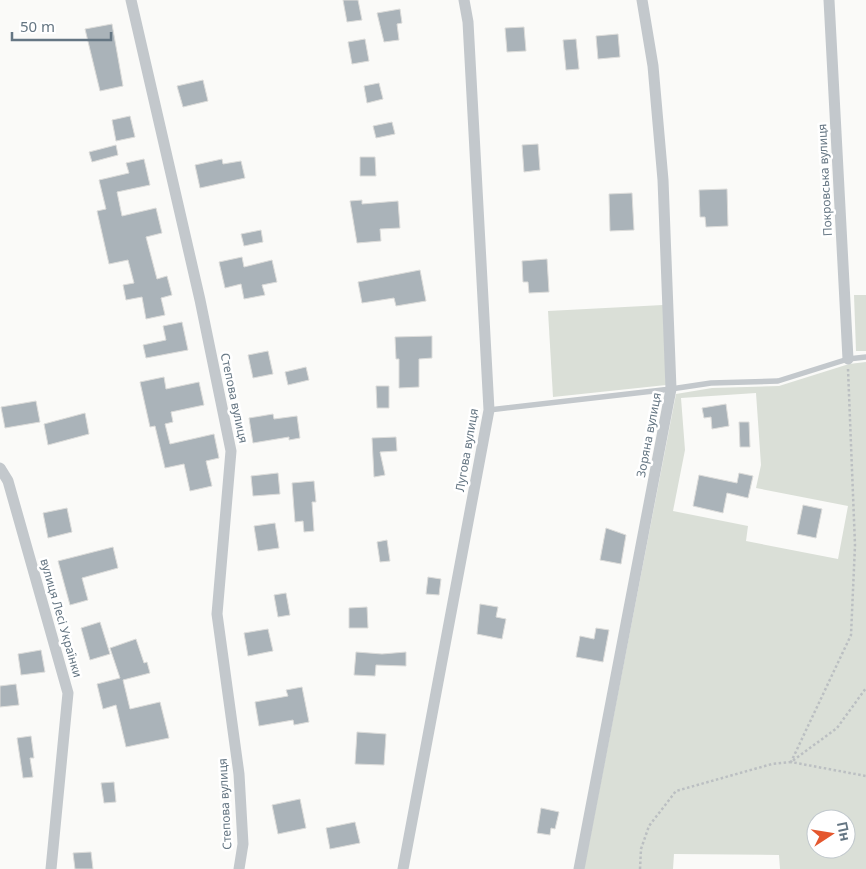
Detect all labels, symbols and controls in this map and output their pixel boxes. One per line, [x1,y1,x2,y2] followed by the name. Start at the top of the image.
[12,10,111,42] scale bar
[20,16,55,36] text: 50 m
[813,123,836,237] street label: Покровська вулиця
[217,351,252,444] street label: Степова вулиця
[632,391,665,479] street label: Зоряна вулиця
[451,407,482,493] street label: Лугова вулиця
[36,556,87,679] street label: вулиця Лесі Українки
[214,758,235,850] street label: Степова вулиця
[806,809,856,859] north arrow
[833,820,856,843] text: Пн

